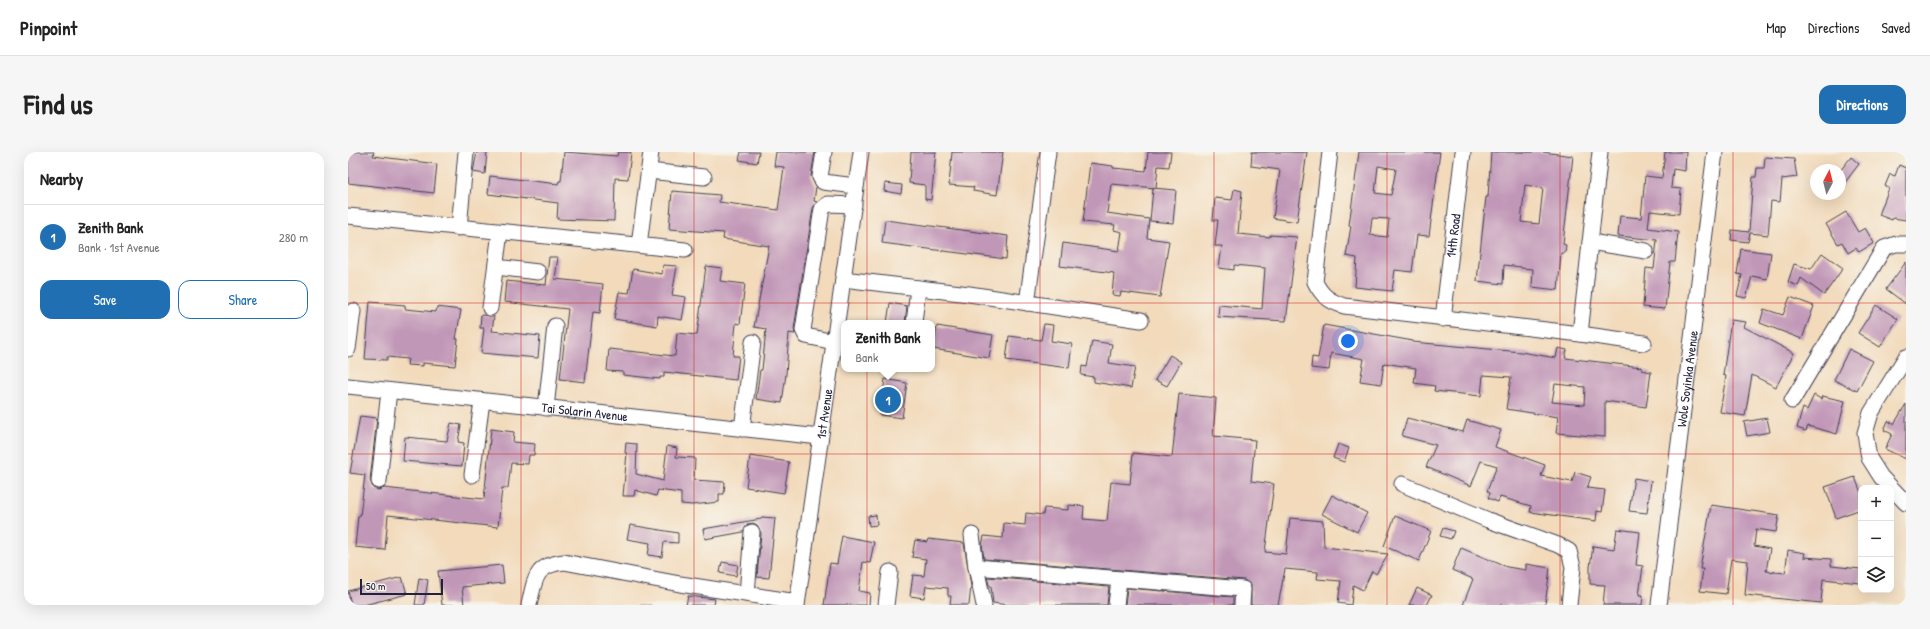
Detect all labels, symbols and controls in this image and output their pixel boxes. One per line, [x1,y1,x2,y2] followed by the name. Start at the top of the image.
[20,15,77,41] text: Pinpoint
[1766,18,1786,37] text: Map
[1808,18,1859,37] text: Directions
[1881,18,1910,37] text: Saved
[24,85,93,123] text: Find us
[1819,85,1906,124] button: Directions
[1810,164,1846,200] north arrow
[40,167,83,190] text: Nearby
[1441,213,1465,258] street label: 14th Road
[78,217,143,238] text: Zenith Bank
[51,228,55,246] text: 1
[279,228,308,246] text: 280 m
[78,238,160,256] text: Bank · 1st Avenue
[40,280,170,319] button: Save
[178,280,308,319] button: Share
[841,320,935,372] popup
[855,327,921,348] text: Zenith Bank
[1672,329,1702,428] street label: Wole Soyinka Avenue
[1338,331,1358,351] your location
[855,348,878,366] text: Bank
[875,385,901,415] pin: 1
[812,388,836,440] street label: 1st Avenue
[541,398,629,425] street label: Tai Solarin Avenue
[1858,485,1894,593] map controls
[1858,485,1894,521] button: +
[1858,521,1894,557] button: −
[1858,557,1894,593] button: layers
[360,577,443,596] scale bar
[366,579,386,593] text: 50 m

